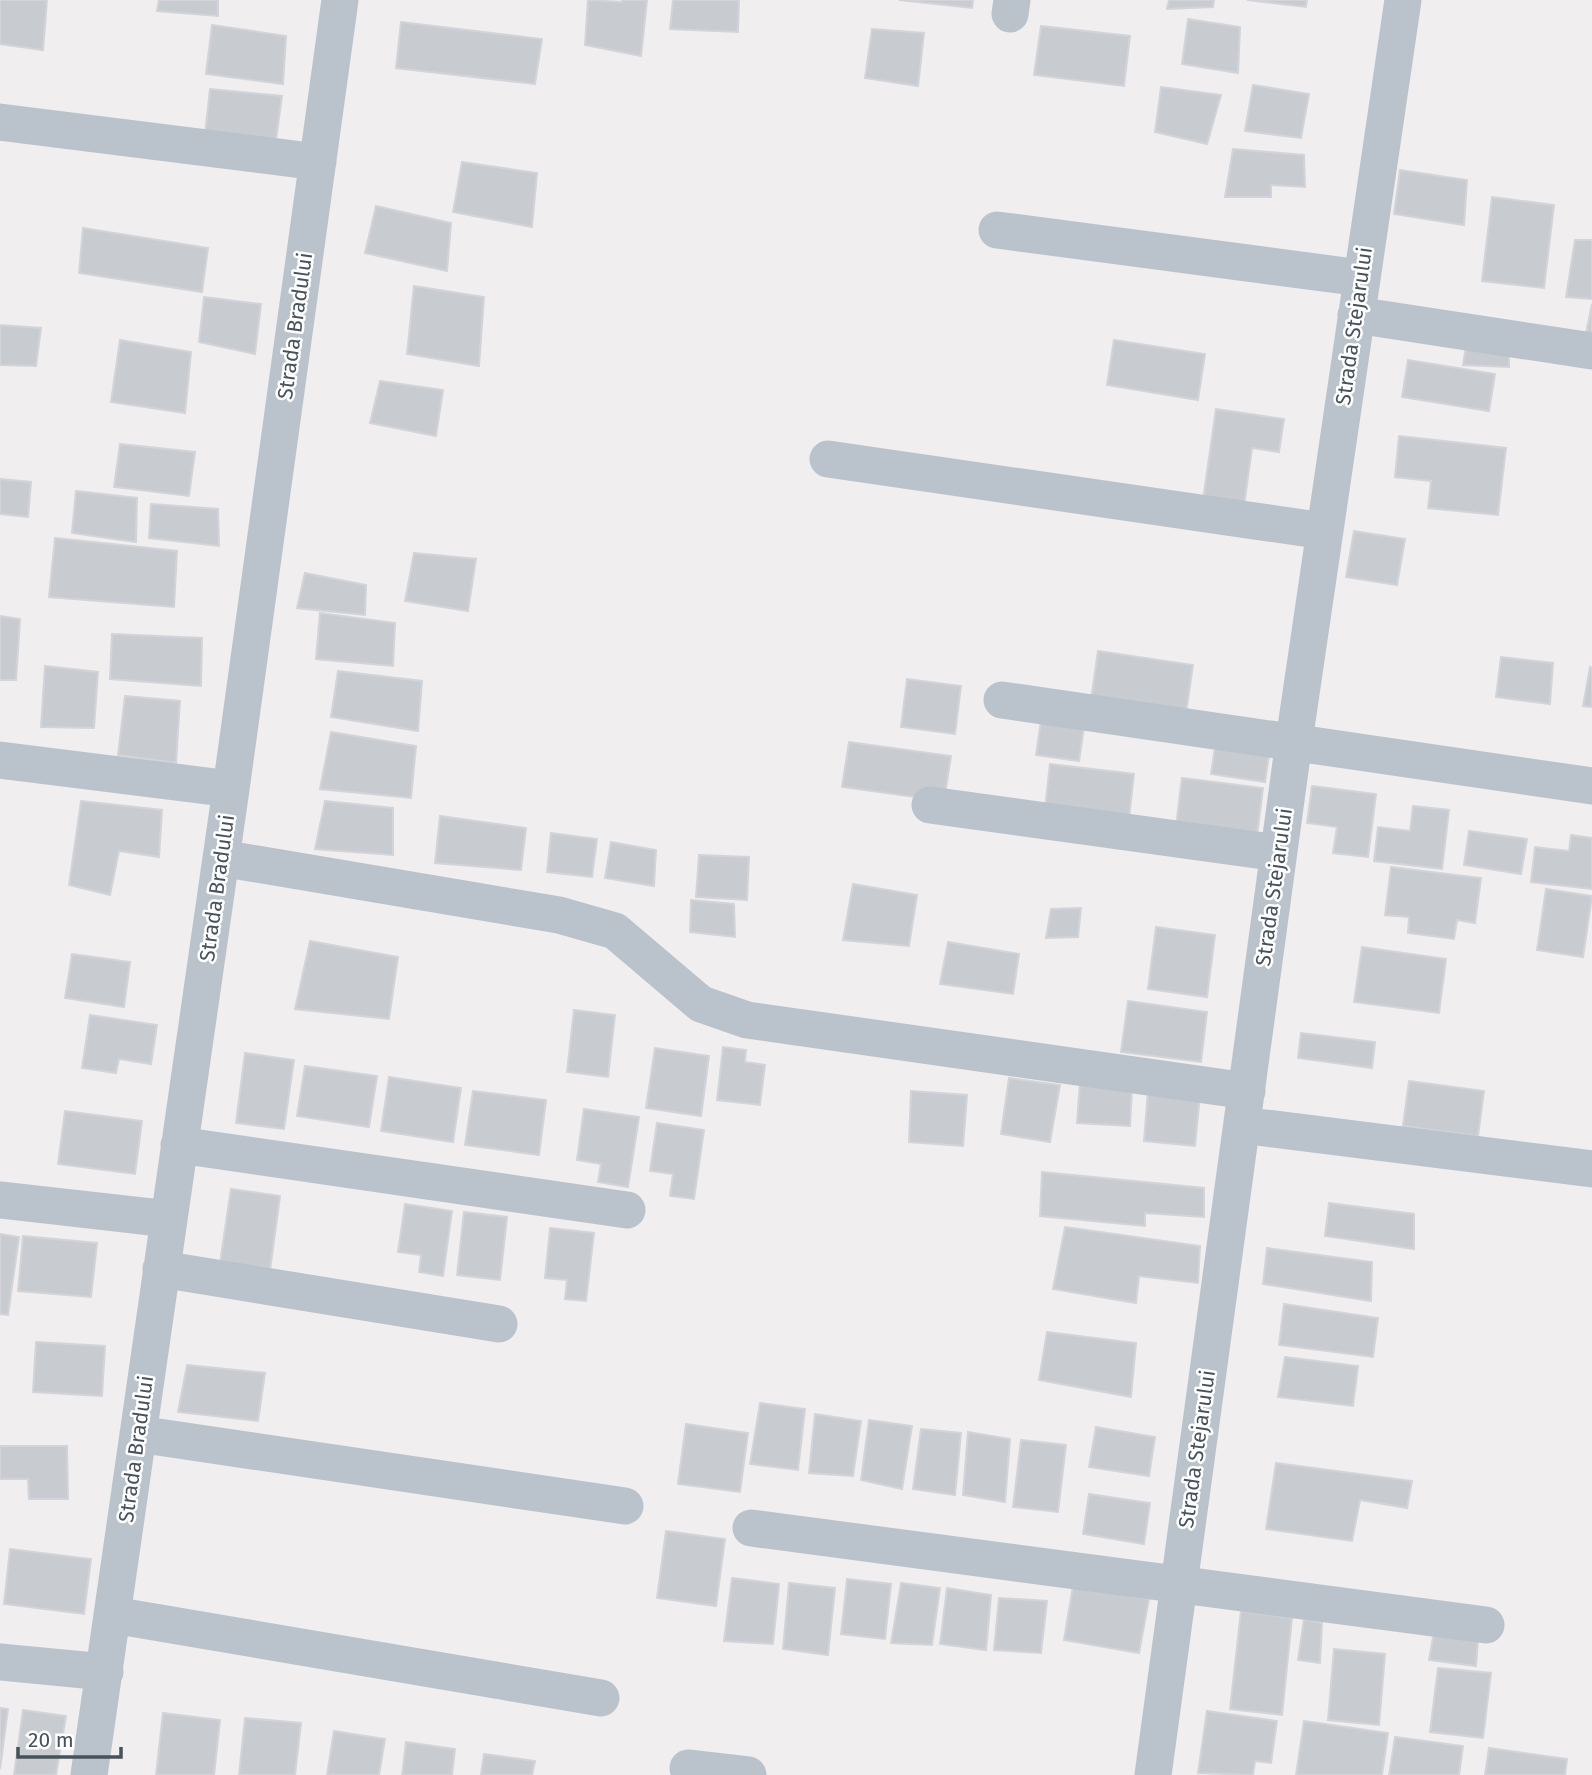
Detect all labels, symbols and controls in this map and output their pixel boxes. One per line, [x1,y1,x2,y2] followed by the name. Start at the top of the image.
[1330,245,1378,407] street label: Strada Stejarului
[272,251,318,401] street label: Strada Bradului
[1250,806,1298,968] street label: Strada Stejarului
[194,813,240,963] street label: Strada Bradului
[1173,1368,1221,1530] street label: Strada Stejarului
[113,1374,159,1524] street label: Strada Bradului
[18,1716,121,1760] scale bar
[28,1727,74,1753] text: 20 m

